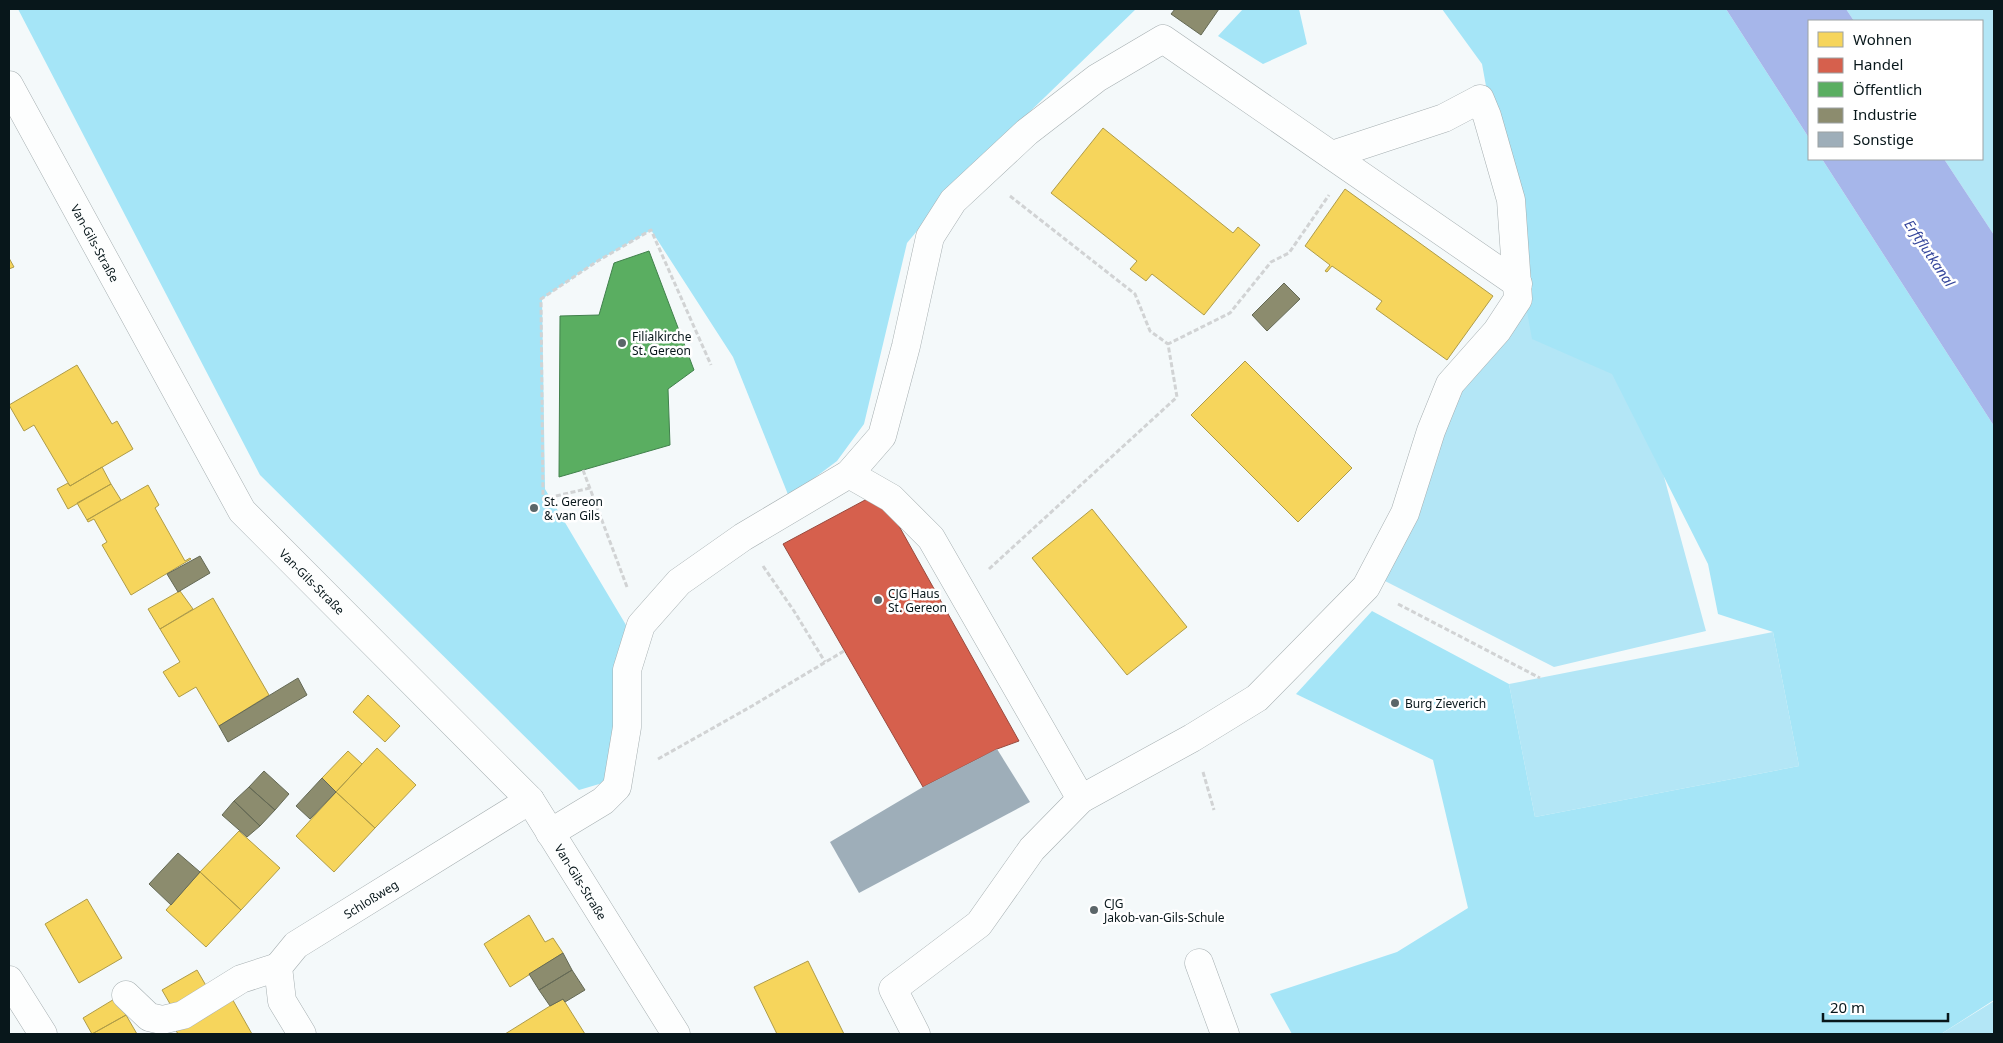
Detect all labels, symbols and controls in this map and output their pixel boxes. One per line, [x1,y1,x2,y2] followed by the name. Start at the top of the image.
[1808,20,1983,160] legend
[1853,29,1912,49] text: Wohnen
[1853,54,1903,74] text: Handel
[1853,79,1922,99] text: Öffentlich
[1853,104,1917,124] text: Industrie
[1853,129,1914,149] text: Sonstige
[67,201,124,285] street label: Van-Gils-Straße
[1901,216,1960,291] water label: Erftflutkanal
[632,328,692,359] place label: Filialkirche St. Gereon
[616,337,628,349] marker: Filialkirche St. Gereon
[544,493,603,524] place label: St. Gereon & van Gils
[528,502,540,514] marker: St. Gereon & van Gils
[276,545,349,618] street label: Van-Gils-Straße
[888,585,947,616] place label: CJG Haus St. Gereon
[872,594,884,606] marker: CJG Haus St. Gereon
[1405,695,1486,712] place label: Burg Zieverich
[1389,697,1401,709] marker: Burg Zieverich
[551,841,611,923] street label: Van-Gils-Straße
[340,875,401,922] street label: Schloßweg
[1103,895,1225,926] place label: CJG Jakob-van-Gils-Schule
[1088,904,1100,916] marker: CJG Jakob-van-Gils-Schule
[1823,990,1948,1022] scale bar
[1830,997,1865,1017] text: 20 m

